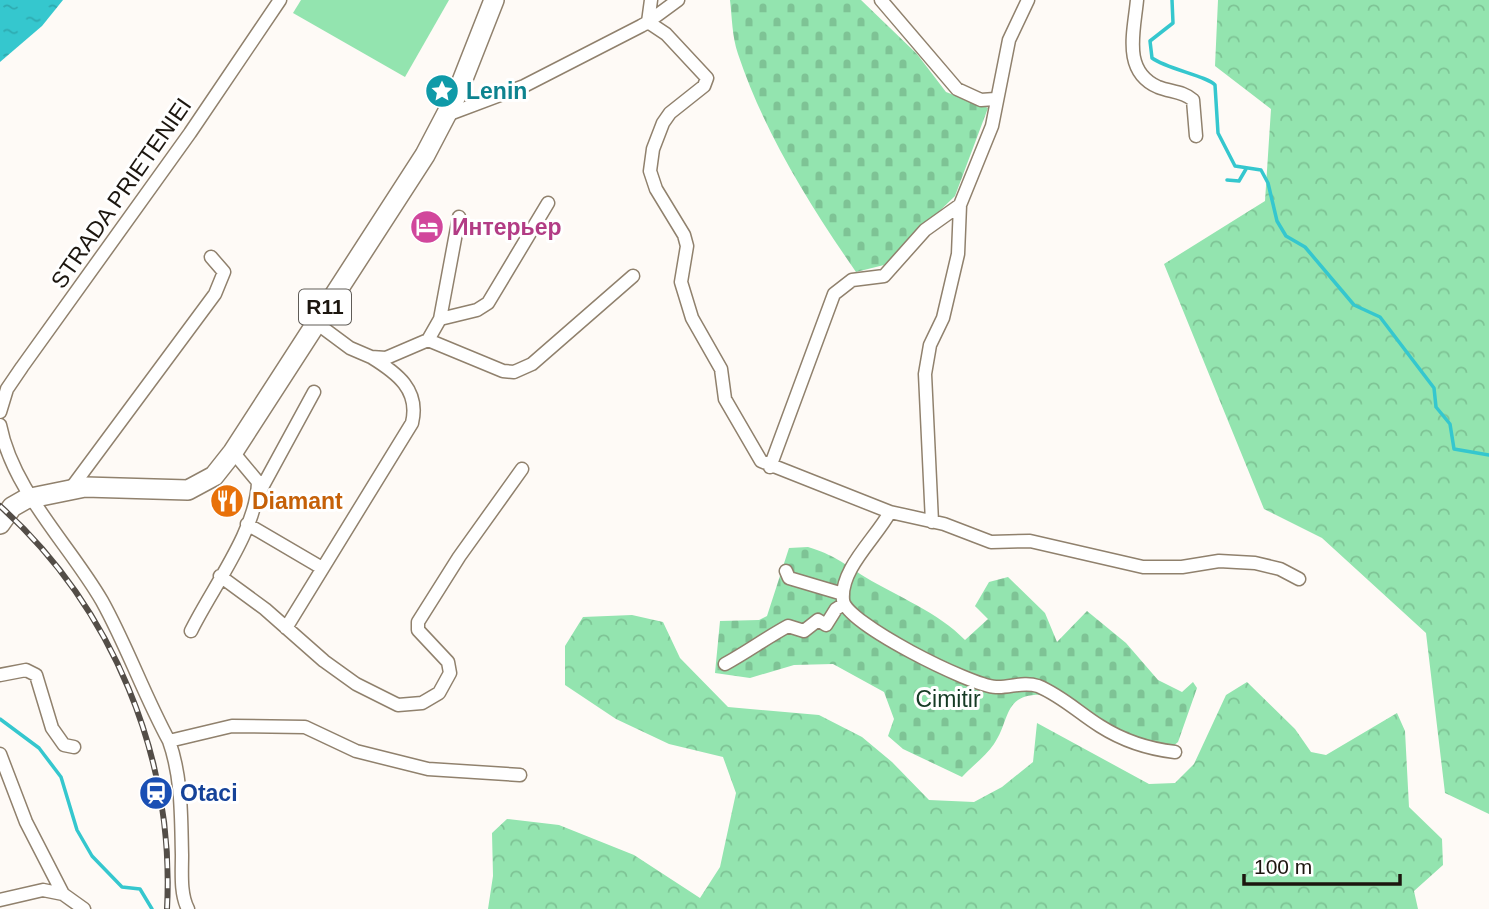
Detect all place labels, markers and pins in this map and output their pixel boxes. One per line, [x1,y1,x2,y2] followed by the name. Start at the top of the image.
[423,72,461,110] place icon: Lenin
[466,78,527,104] place label: Lenin
[408,208,446,246] hotel icon: Интерьер
[452,214,562,240] place label: Интерьер
[208,482,246,520] restaurant icon: Diamant
[252,488,343,514] place label: Diamant
[137,774,175,812] station icon: Otaci
[180,780,238,806] place label: Otaci

